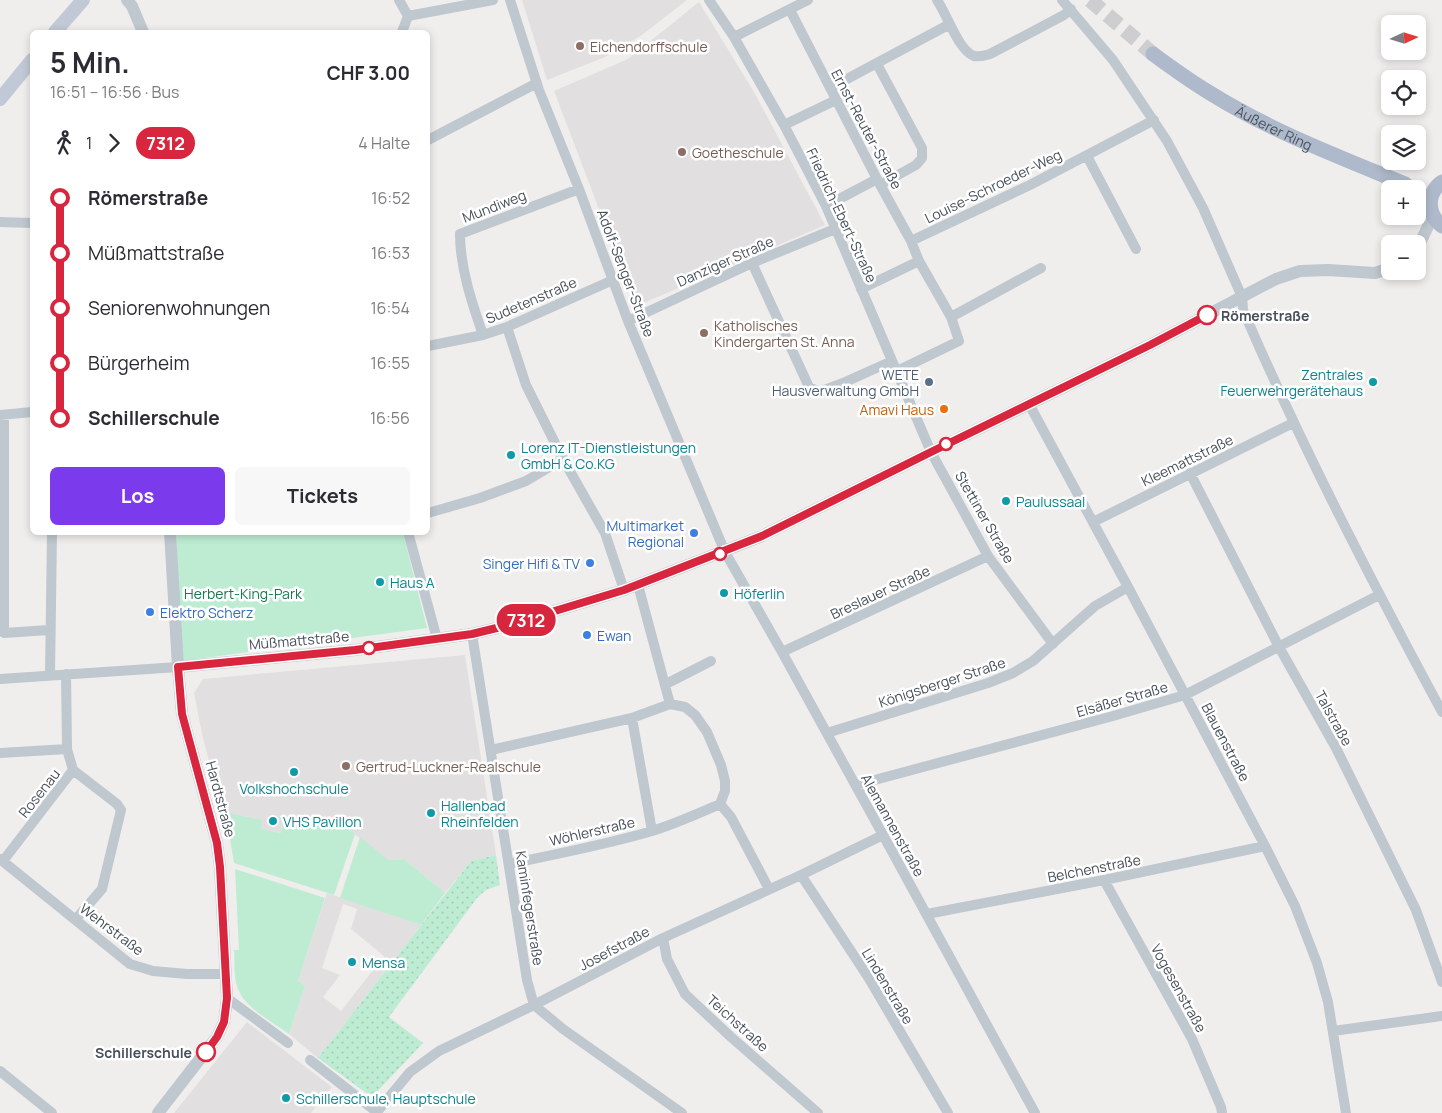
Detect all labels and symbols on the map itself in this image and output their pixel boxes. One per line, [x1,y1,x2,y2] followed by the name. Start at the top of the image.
[1381,15,1426,60] north arrow
[590,37,708,56] place label: Eichendorffschule
[574,40,586,52] marker: Eichendorffschule
[827,66,907,192] street label: Ernst-Reuter-Straße
[1232,100,1316,154] street label: Äußerer Ring
[692,143,784,162] place label: Goetheschule
[802,145,882,285] street label: Friedrich-Ebert-Straße
[921,145,1065,227] street label: Louise-Schroeder-Weg
[676,146,688,158] marker: Goetheschule
[459,185,529,227] street label: Mundiweg
[593,206,659,340] street label: Adolf-Senger-Straße
[674,231,776,291] street label: Danziger Straße
[483,272,579,328] street label: Sudetenstraße
[1197,305,1217,325] marker: Römerstraße
[1221,306,1310,325] place label: Römerstraße
[714,316,855,351] place label: Katholisches Kindergarten St. Anna
[698,327,710,339] marker: Katholisches Kindergarten St. Anna
[772,365,919,400] place label: WETE Hausverwaltung GmbH
[1220,365,1363,400] place label: Zentrales Feuerwehrgerätehaus
[923,376,935,388] marker: WETE Hausverwaltung GmbH
[1367,376,1379,388] marker: Zentrales Feuerwehrgerätehaus
[860,400,934,419] place label: Amavi Haus
[938,403,950,415] marker: Amavi Haus
[1138,430,1236,490] street label: Kleemattstraße
[939,437,953,451] unlabelled marker
[521,438,696,473] place label: Lorenz IT-Dienstleistungen GmbH & Co.KG
[505,449,517,461] marker: Lorenz IT-Dienstleistungen GmbH & Co.KG
[951,467,1019,567] street label: Stettiner Straße
[1016,492,1085,511] place label: Paulussaal
[1000,495,1012,507] marker: Paulussaal
[606,516,684,551] place label: Multimarket Regional
[688,527,700,539] marker: Multimarket Regional
[713,547,727,561] unlabelled marker
[483,554,581,573] place label: Singer Hifi & TV
[584,557,596,569] marker: Singer Hifi & TV
[827,561,933,623] street label: Breslauer Straße
[390,573,435,592] place label: Haus A
[374,576,386,588] marker: Haus A
[184,584,303,603] park label: Herbert-King-Park
[734,584,785,603] place label: Höferlin
[718,587,730,599] marker: Höferlin
[160,603,253,622] place label: Elektro Scherz
[491,604,561,636] line badge: 7312
[144,606,156,618] marker: Elektro Scherz
[248,626,350,654] street label: Müßmattstraße
[597,626,631,645] place label: Ewan
[581,629,593,641] marker: Ewan
[362,641,376,655] unlabelled marker
[876,653,1008,711] street label: Königsberger Straße
[1074,677,1170,721] street label: Elsäßer Straße
[1311,687,1357,749] street label: Talstraße
[1197,699,1255,785] street label: Blauenstraße
[356,757,541,776] place label: Gertrud-Luckner-Realschule
[202,759,240,839] street label: Hardtstraße
[340,760,352,772] marker: Gertrud-Luckner-Realschule
[14,765,64,821] street label: Rosenau
[288,766,300,778] marker: Volkshochschule
[857,770,929,880] street label: Alemannenstraße
[239,779,349,798] place label: Volkshochschule
[441,796,519,831] place label: Hallenbad Rheinfelden
[425,807,437,819] marker: Hallenbad Rheinfelden
[283,812,362,831] place label: VHS Pavillon
[547,812,637,850] street label: Wöhlerstraße
[267,815,279,827] marker: VHS Pavillon
[512,849,548,967] street label: Kaminfegerstraße
[1046,850,1142,886] street label: Belchenstraße
[76,899,148,959] street label: Wehrstraße
[575,921,653,975] street label: Josefstraße
[1147,941,1211,1035] street label: Vogesenstraße
[858,945,918,1027] street label: Lindenstraße
[362,953,405,972] place label: Mensa
[346,956,358,968] marker: Mensa
[703,990,773,1056] street label: Teichstraße
[196,1042,216,1062] marker: Schillerschule
[95,1043,192,1062] place label: Schillerschule
[296,1089,476,1108] place label: Schillerschule, Hauptschule
[280,1092,292,1104] marker: Schillerschule, Hauptschule

